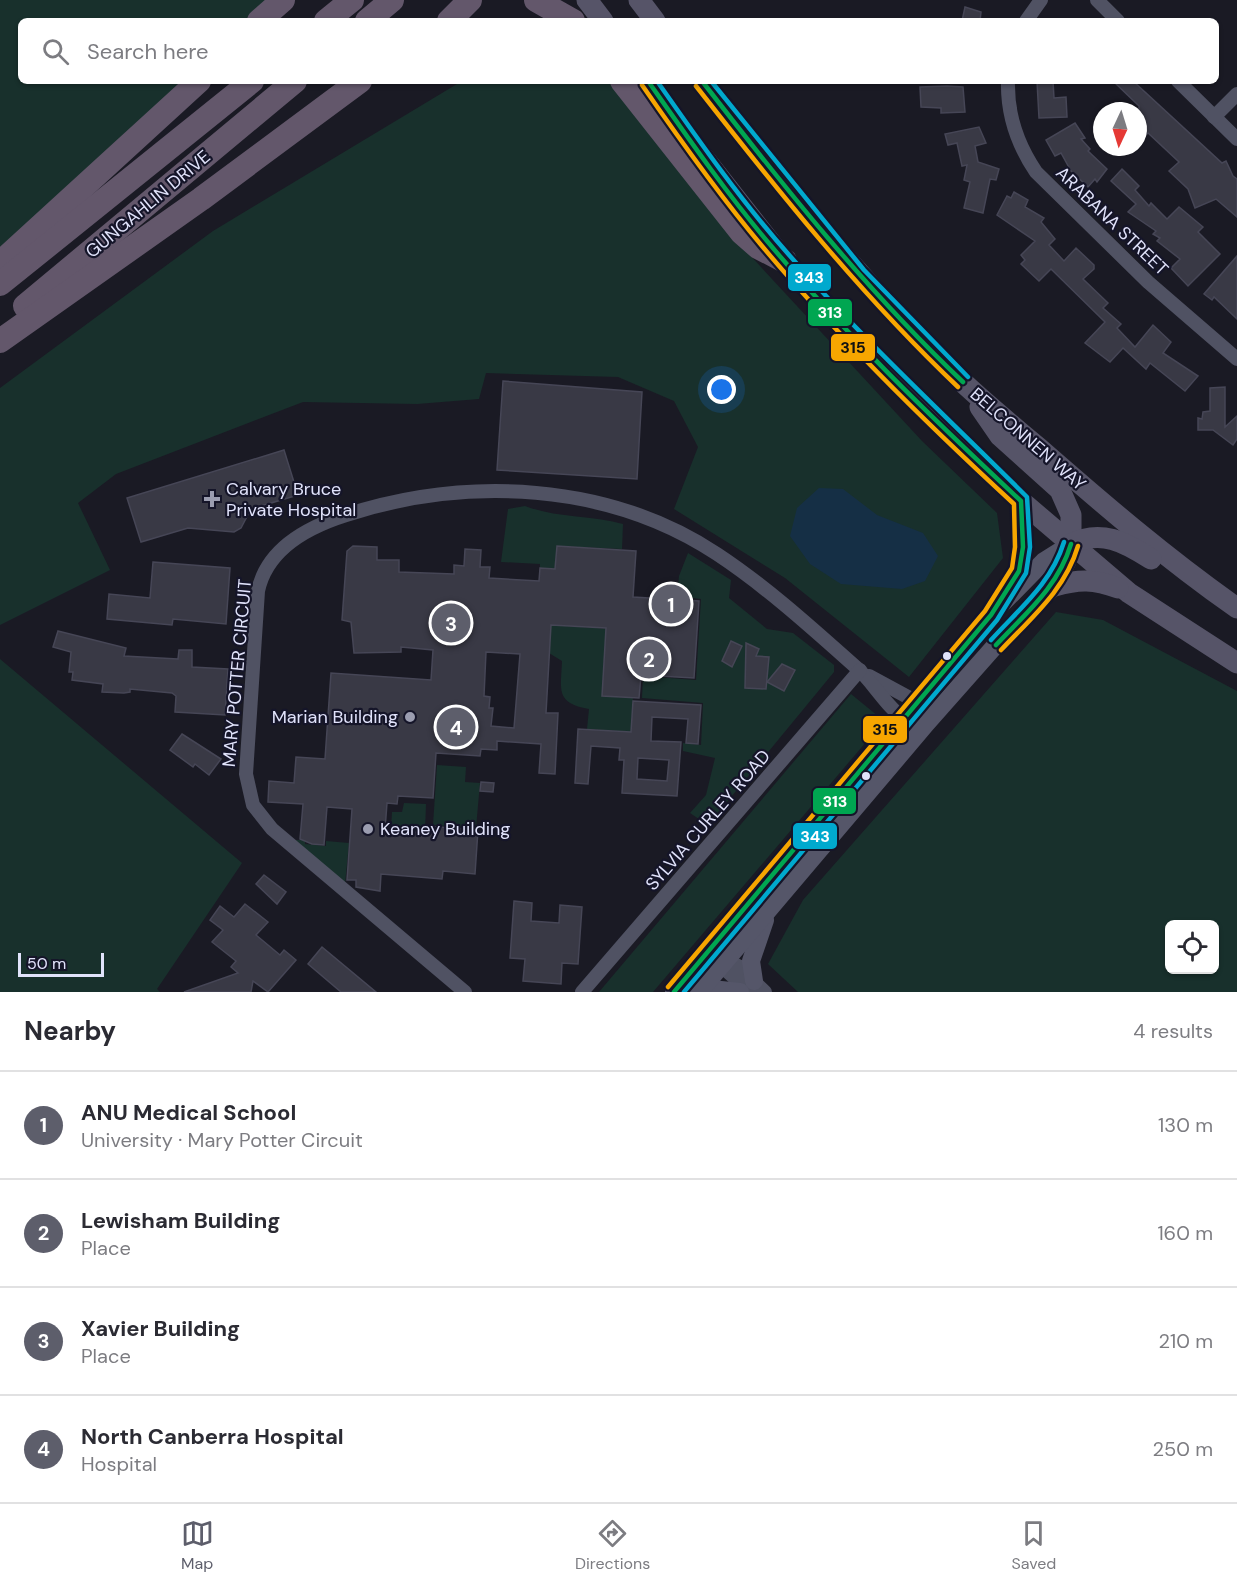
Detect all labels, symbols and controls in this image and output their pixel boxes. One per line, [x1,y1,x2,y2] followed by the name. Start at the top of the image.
[18,18,1219,84] search box
[39,35,72,68] icon: search
[87,37,208,66] text: Search here
[1093,102,1147,156] north arrow
[80,145,216,263] street label: GUNGAHLIN DRIVE
[1051,161,1173,281] street label: ARABANA STREET
[787,263,832,292] line badge: 343
[794,267,824,288] text: 343
[807,298,853,327] line badge: 313
[817,302,843,323] text: 313
[830,333,876,362] line badge: 315
[840,337,866,358] text: 315
[707,375,736,404] your location
[965,382,1091,496] street label: BELCONNEN WAY
[226,477,356,522] place label: Calvary Bruce Private Hospital
[203,490,221,508] marker: Calvary Bruce Private Hospital
[217,578,257,768] street label: MARY POTTER CIRCUIT
[652,582,690,626] pin: 1
[432,600,470,646] pin: 3
[630,636,668,682] pin: 2
[941,650,953,662] unlabelled marker
[436,704,476,750] pin: 4
[272,705,398,729] place label: Marian Building
[403,710,417,724] marker: Marian Building
[862,715,908,744] line badge: 315
[872,719,898,740] text: 315
[640,745,776,895] street label: SYLVIA CURLEY ROAD
[860,770,872,782] unlabelled marker
[812,787,857,815] line badge: 313
[822,791,848,812] text: 313
[380,817,510,841] place label: Keaney Building
[361,822,375,836] marker: Keaney Building
[792,822,838,850] line badge: 343
[800,826,830,847] text: 343
[1165,920,1219,974] map controls
[1165,920,1219,974] button: locate
[18,950,104,977] scale bar
[27,953,66,974] text: 50 m
[24,1014,116,1048] text: Nearby
[1133,1018,1213,1044] text: 4 results
[81,1098,296,1127] text: ANU Medical School
[40,1112,47,1138] text: 1
[1158,1112,1213,1138] text: 130 m
[81,1127,363,1153] text: University · Mary Potter Circuit
[81,1206,280,1235] text: Lewisham Building
[38,1220,49,1246] text: 2
[1157,1220,1213,1246] text: 160 m
[81,1235,131,1261] text: Place
[81,1314,240,1343] text: Xavier Building
[37,1328,50,1354] text: 3
[1158,1328,1213,1354] text: 210 m
[81,1343,131,1369] text: Place
[81,1422,344,1451] text: North Canberra Hospital
[37,1436,50,1462] text: 4
[1152,1436,1213,1462] text: 250 m
[81,1451,157,1477] text: Hospital
[181,1517,214,1574] tab: Map
[575,1517,650,1574] tab: Directions
[1012,1517,1056,1574] tab: Saved

